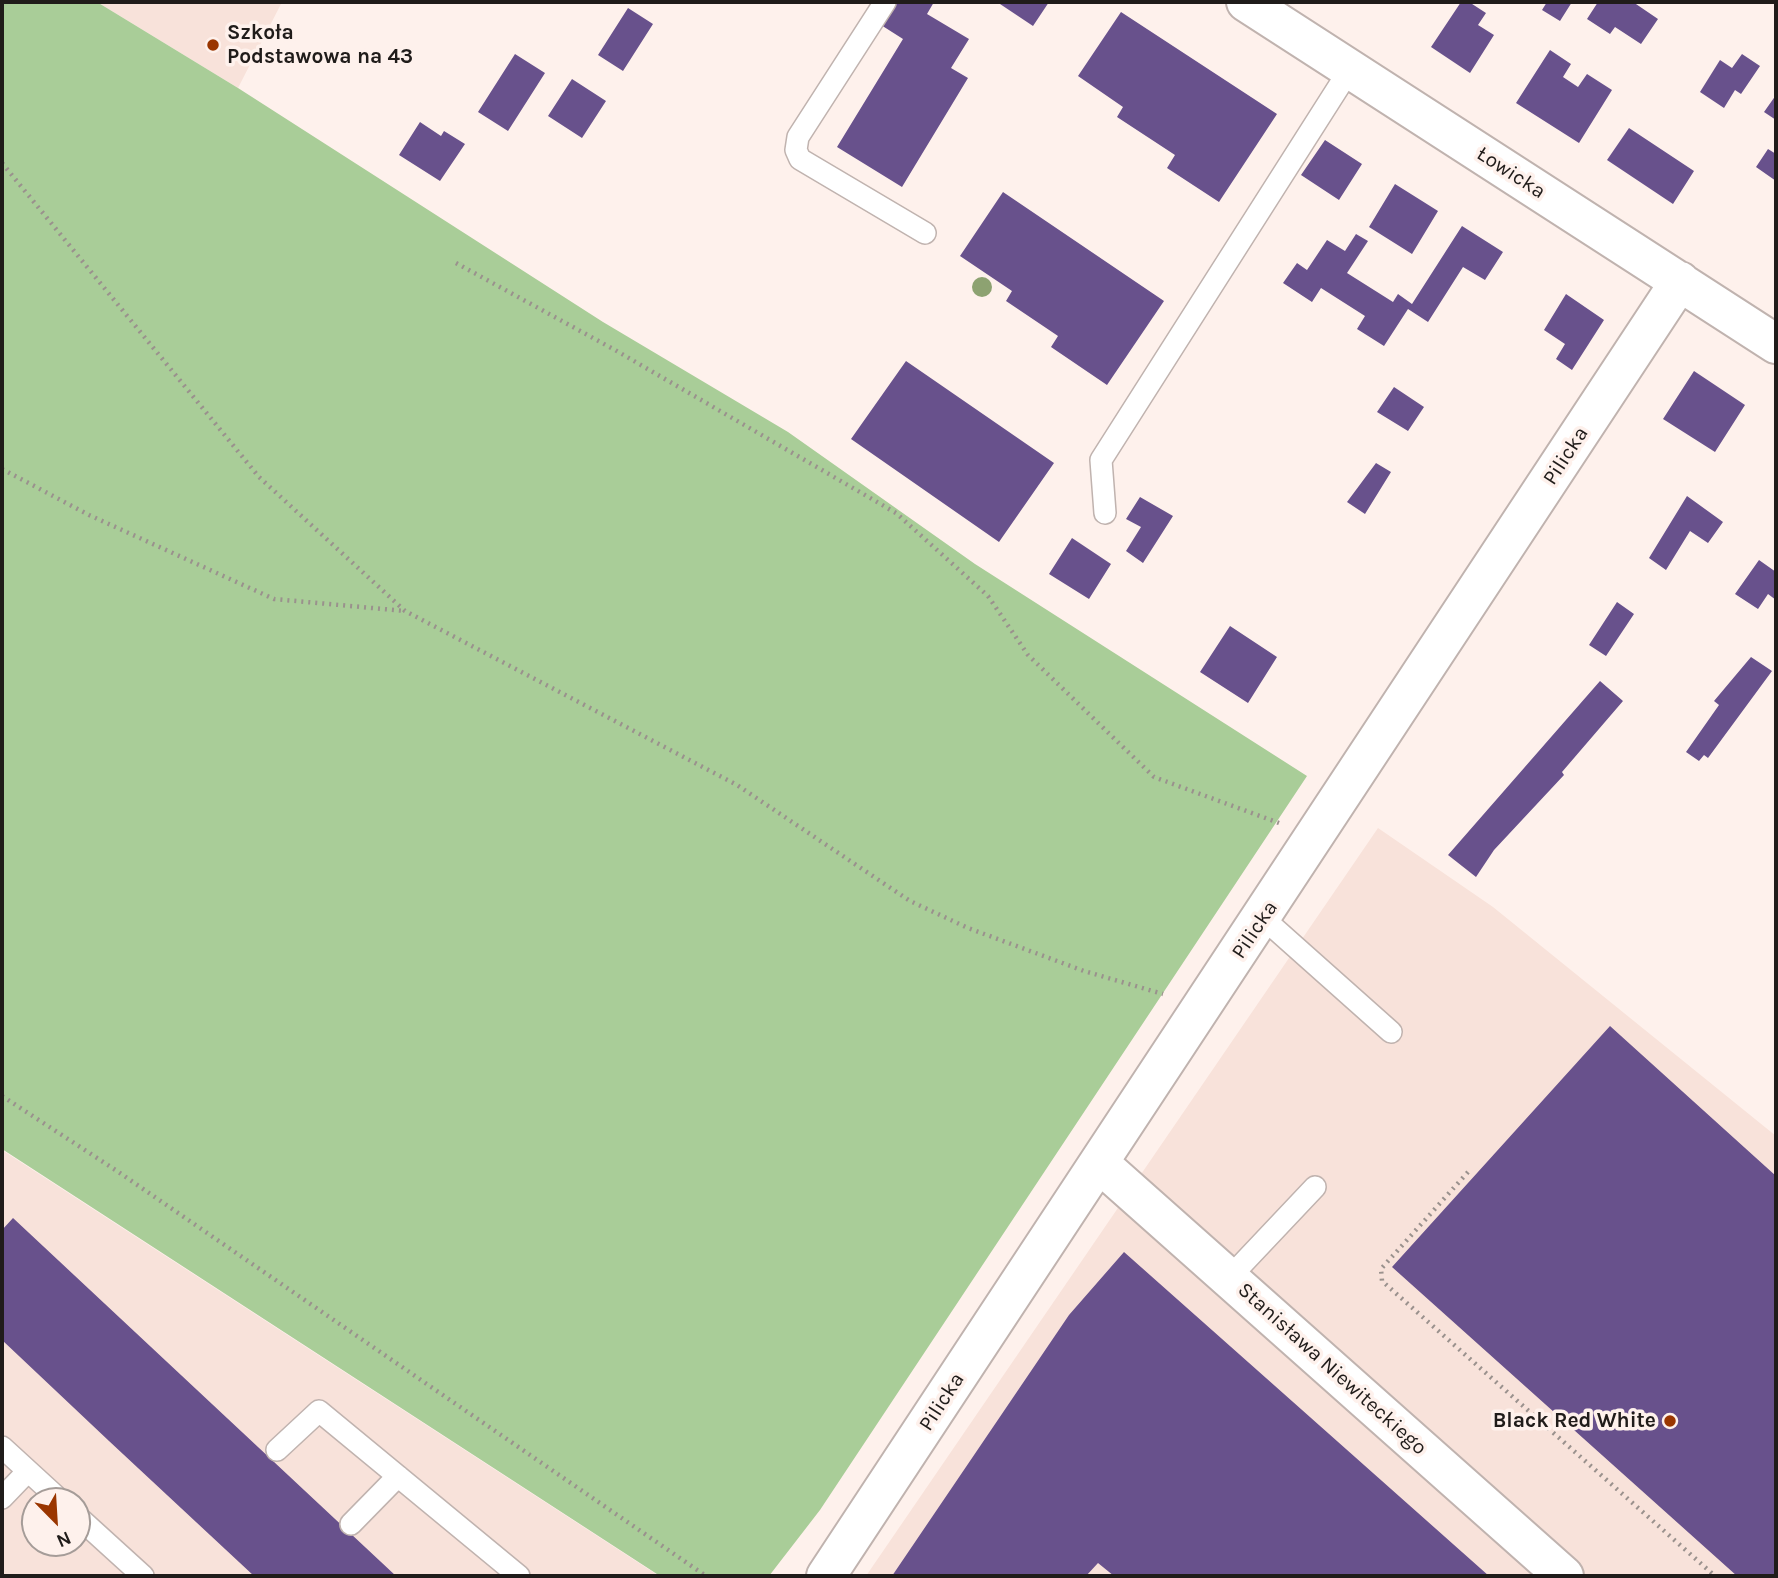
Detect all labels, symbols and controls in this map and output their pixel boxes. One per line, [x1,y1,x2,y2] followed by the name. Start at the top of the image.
[227,20,413,70] place label: Szkoła Podstawowa na 43
[205,37,221,53] marker: Szkoła Podstawowa na 43
[1472,141,1550,205] street label: Łowicka
[1538,422,1594,490] street label: Pilicka
[1227,896,1283,964] street label: Pilicka
[1232,1277,1432,1461] street label: Stanisława Niewiteckiego
[914,1368,970,1436] street label: Pilicka
[1493,1408,1656,1434] place label: Black Red White
[1662,1413,1678,1429] marker: Black Red White
[21,1487,91,1557] north arrow
[53,1527,74,1552] text: N

